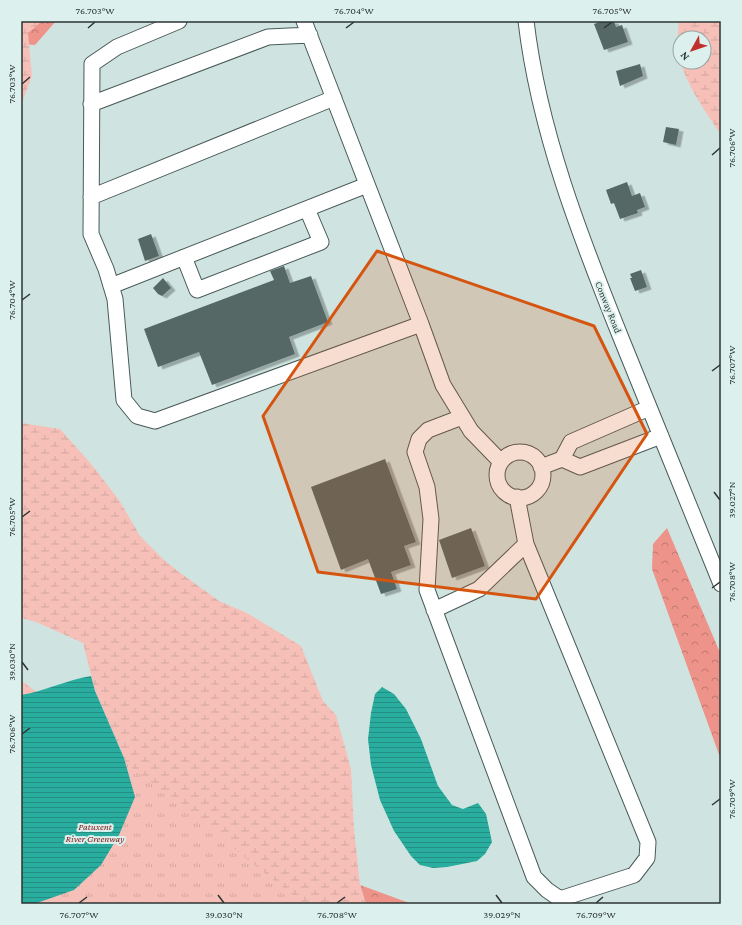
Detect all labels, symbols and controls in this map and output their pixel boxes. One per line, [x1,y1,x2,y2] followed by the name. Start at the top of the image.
[76,5,115,16] text: 76.703°W
[334,5,375,16] text: 76.704°W
[592,5,632,16] text: 76.705°W
[672,30,712,70] north arrow
[677,49,691,63] text: N
[6,64,17,103] text: 76.703°W
[726,128,737,168] text: 76.706°W
[6,279,17,320] text: 76.704°W
[593,280,624,335] street label: Conway Road
[726,345,737,384] text: 76.707°W
[726,481,737,518] text: 39.027°N
[6,497,17,537] text: 76.705°W
[726,561,737,602] text: 76.708°W
[6,643,17,681] text: 39.030°N
[6,714,17,754] text: 76.706°W
[726,778,737,819] text: 76.709°W
[66,821,124,844] park label: Patuxent River Greenway
[60,909,99,920] text: 76.707°W
[205,909,243,920] text: 39.030°N
[317,909,358,920] text: 76.708°W
[483,909,521,920] text: 39.029°N
[576,909,617,920] text: 76.709°W

